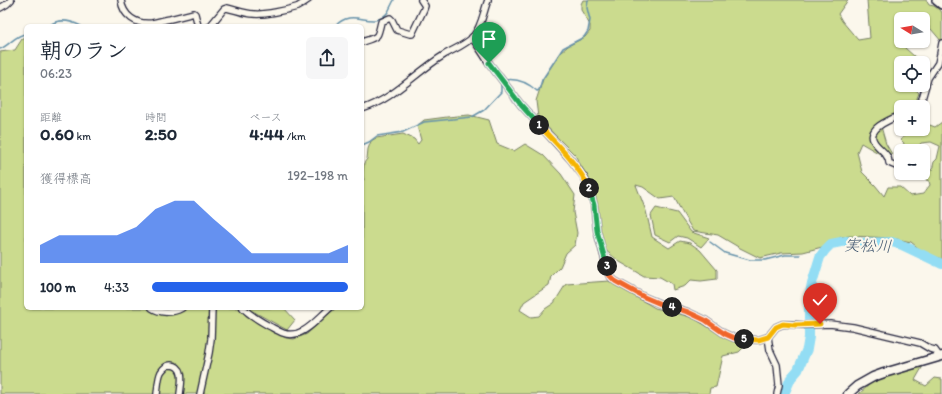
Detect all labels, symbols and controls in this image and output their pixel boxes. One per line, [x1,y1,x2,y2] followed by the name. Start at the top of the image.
[894,12,930,48] north arrow
[894,12,930,180] map controls
[472,22,506,63] pin
[478,28,500,50] icon: arrive
[40,37,128,64] text: 朝のラン
[306,37,348,79] button: share
[894,56,930,92] button: locate
[40,66,72,81] text: 06:23
[894,100,930,136] button: +
[40,111,62,124] text: 距離
[145,111,167,124] text: 時間
[249,111,282,124] text: ペース
[529,115,549,135] pin: 1
[536,118,542,131] text: 1
[40,124,74,144] text: 0.60
[145,124,177,144] text: 2:50
[249,124,284,144] text: 4:44
[74,130,91,143] text: km
[284,130,306,143] text: /km
[894,144,930,180] button: −
[287,168,348,183] text: 192–198 m
[40,171,92,186] text: 獲得標高
[579,178,599,198] pin: 2
[586,181,592,194] text: 2
[844,235,892,256] water label: 実松川
[597,256,617,276] pin: 3
[604,259,610,272] text: 3
[40,280,76,295] text: 100 m
[104,280,129,295] text: 4:33
[803,283,837,324] pin
[809,289,831,311] icon: check
[662,297,682,317] pin: 4
[669,300,675,313] text: 4
[734,329,754,349] pin: 5
[741,332,747,345] text: 5

